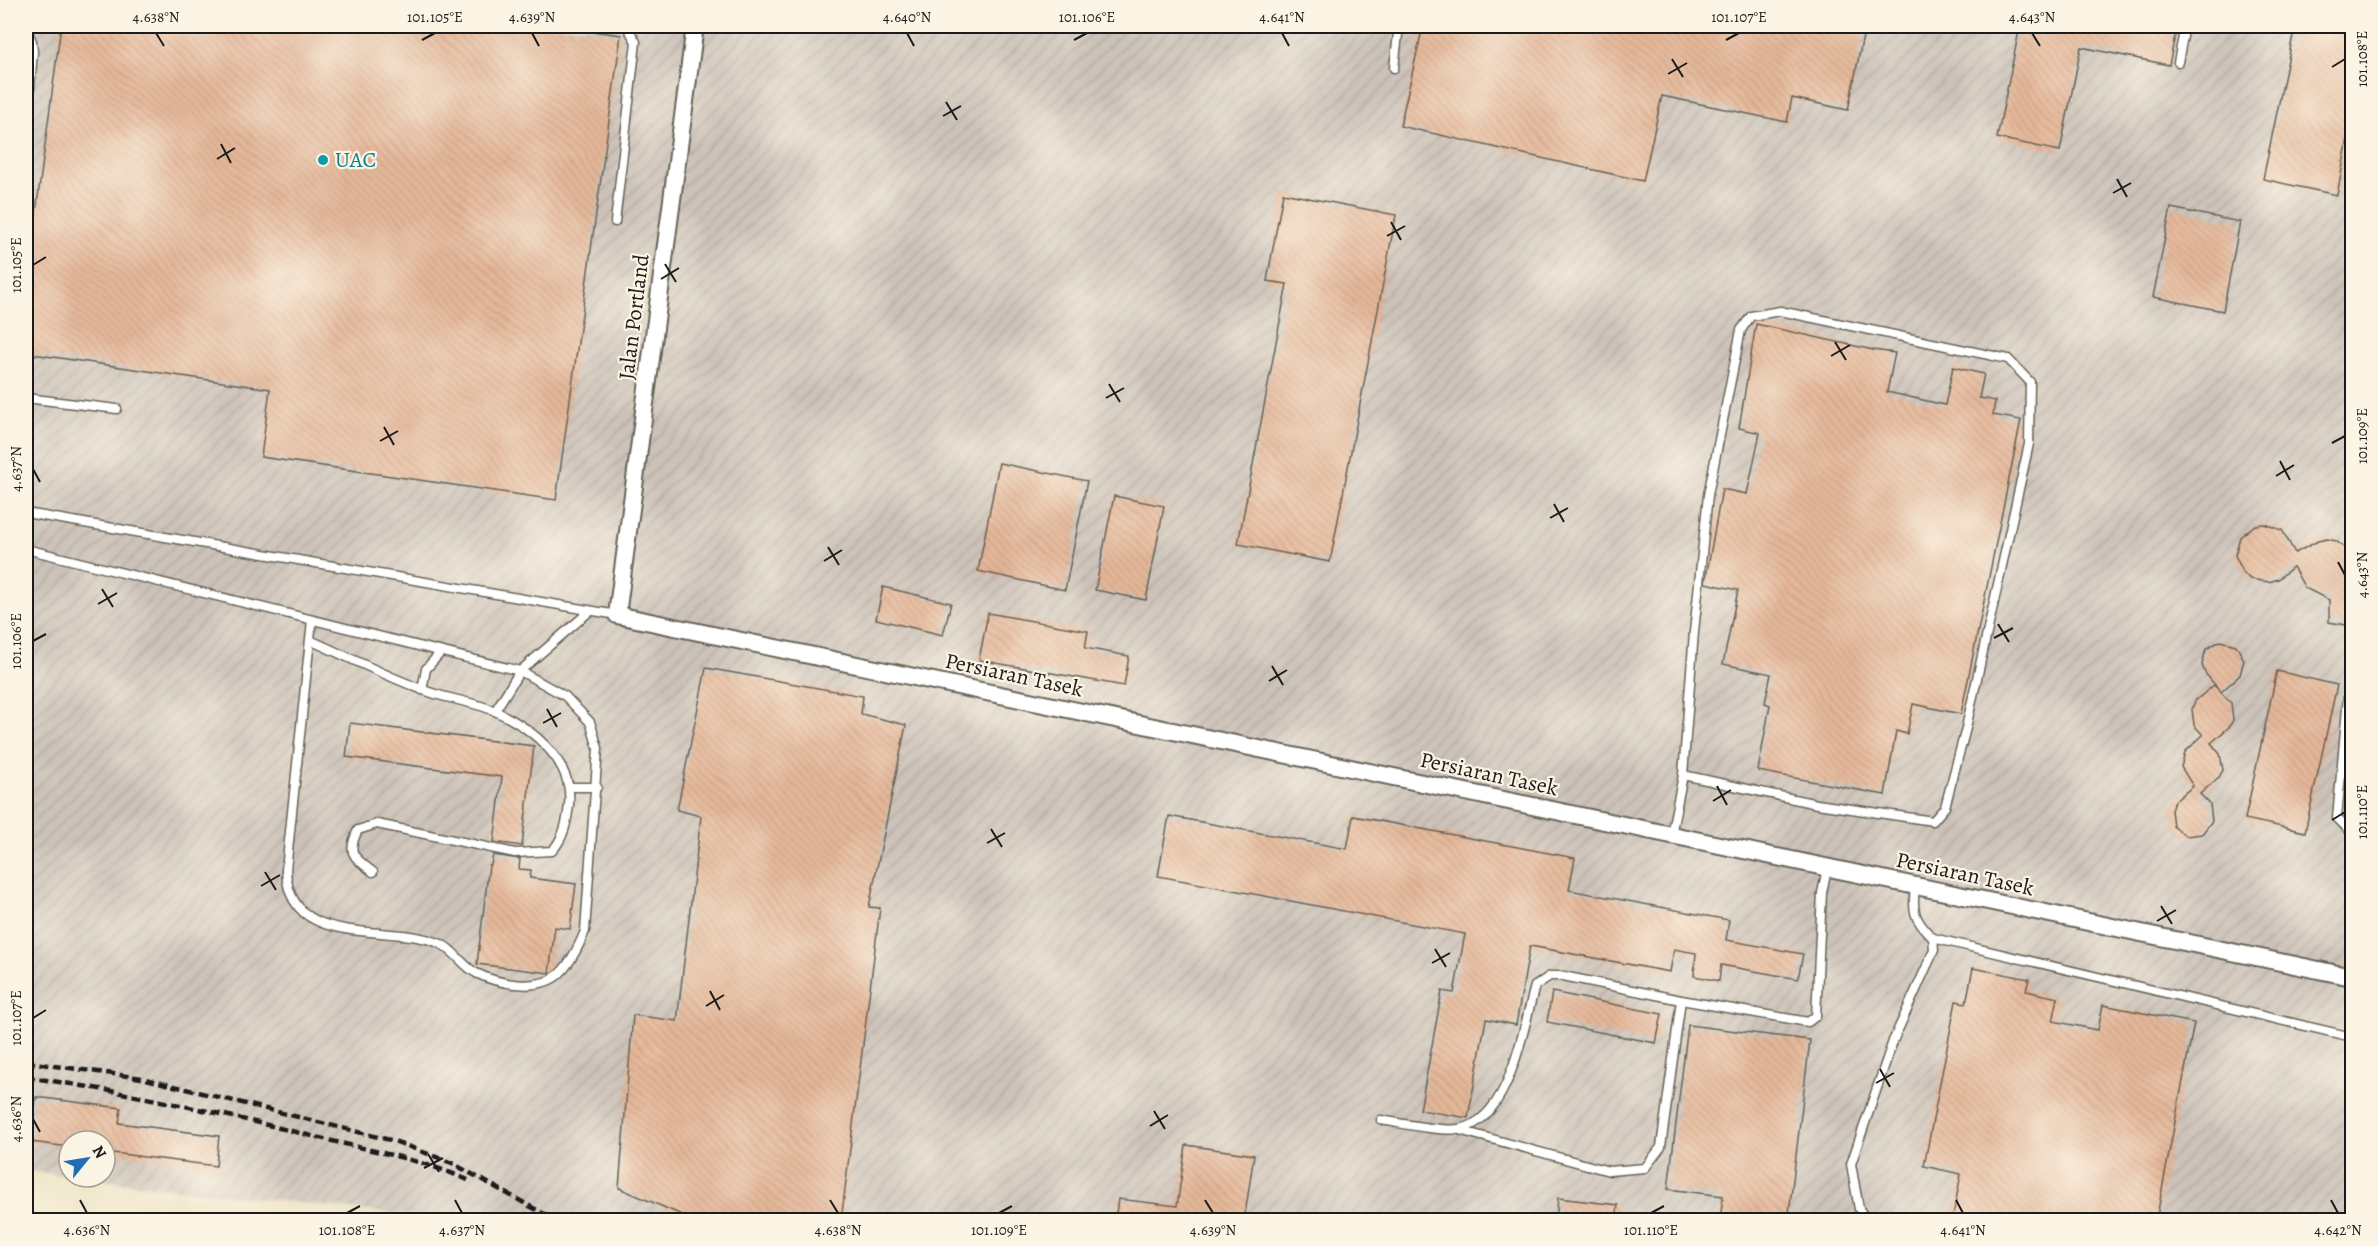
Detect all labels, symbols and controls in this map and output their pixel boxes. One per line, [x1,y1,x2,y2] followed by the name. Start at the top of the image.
[132,7,180,27] text: 4.638°N
[407,7,463,27] text: 101.105°E
[509,7,556,27] text: 4.639°N
[883,7,931,27] text: 4.640°N
[1059,7,1115,27] text: 101.106°E
[1259,7,1305,27] text: 4.641°N
[1711,7,1767,27] text: 101.107°E
[2009,7,2056,27] text: 4.643°N
[2352,31,2372,87] text: 101.108°E
[335,145,376,175] place label: UAC
[316,153,330,167] marker: UAC
[6,237,26,293] text: 101.105°E
[611,252,657,381] street label: Jalan Portland
[2352,408,2372,464] text: 101.109°E
[6,446,26,492] text: 4.637°N
[2352,551,2372,598] text: 4.643°N
[6,613,26,669] text: 101.106°E
[942,646,1086,704] street label: Persiaran Tasek
[1417,745,1561,803] street label: Persiaran Tasek
[2352,785,2372,839] text: 101.110°E
[1893,845,2037,903] street label: Persiaran Tasek
[6,990,26,1046] text: 101.107°E
[6,1095,26,1142] text: 4.636°N
[57,1129,117,1189] north arrow
[87,1141,112,1163] text: N
[64,1220,111,1240] text: 4.636°N
[319,1220,375,1240] text: 101.108°E
[439,1220,485,1240] text: 4.637°N
[814,1220,862,1240] text: 4.638°N
[971,1220,1027,1240] text: 101.109°E
[1190,1220,1237,1240] text: 4.639°N
[1624,1220,1678,1240] text: 101.110°E
[1940,1220,1986,1240] text: 4.641°N
[2314,1220,2362,1240] text: 4.642°N

